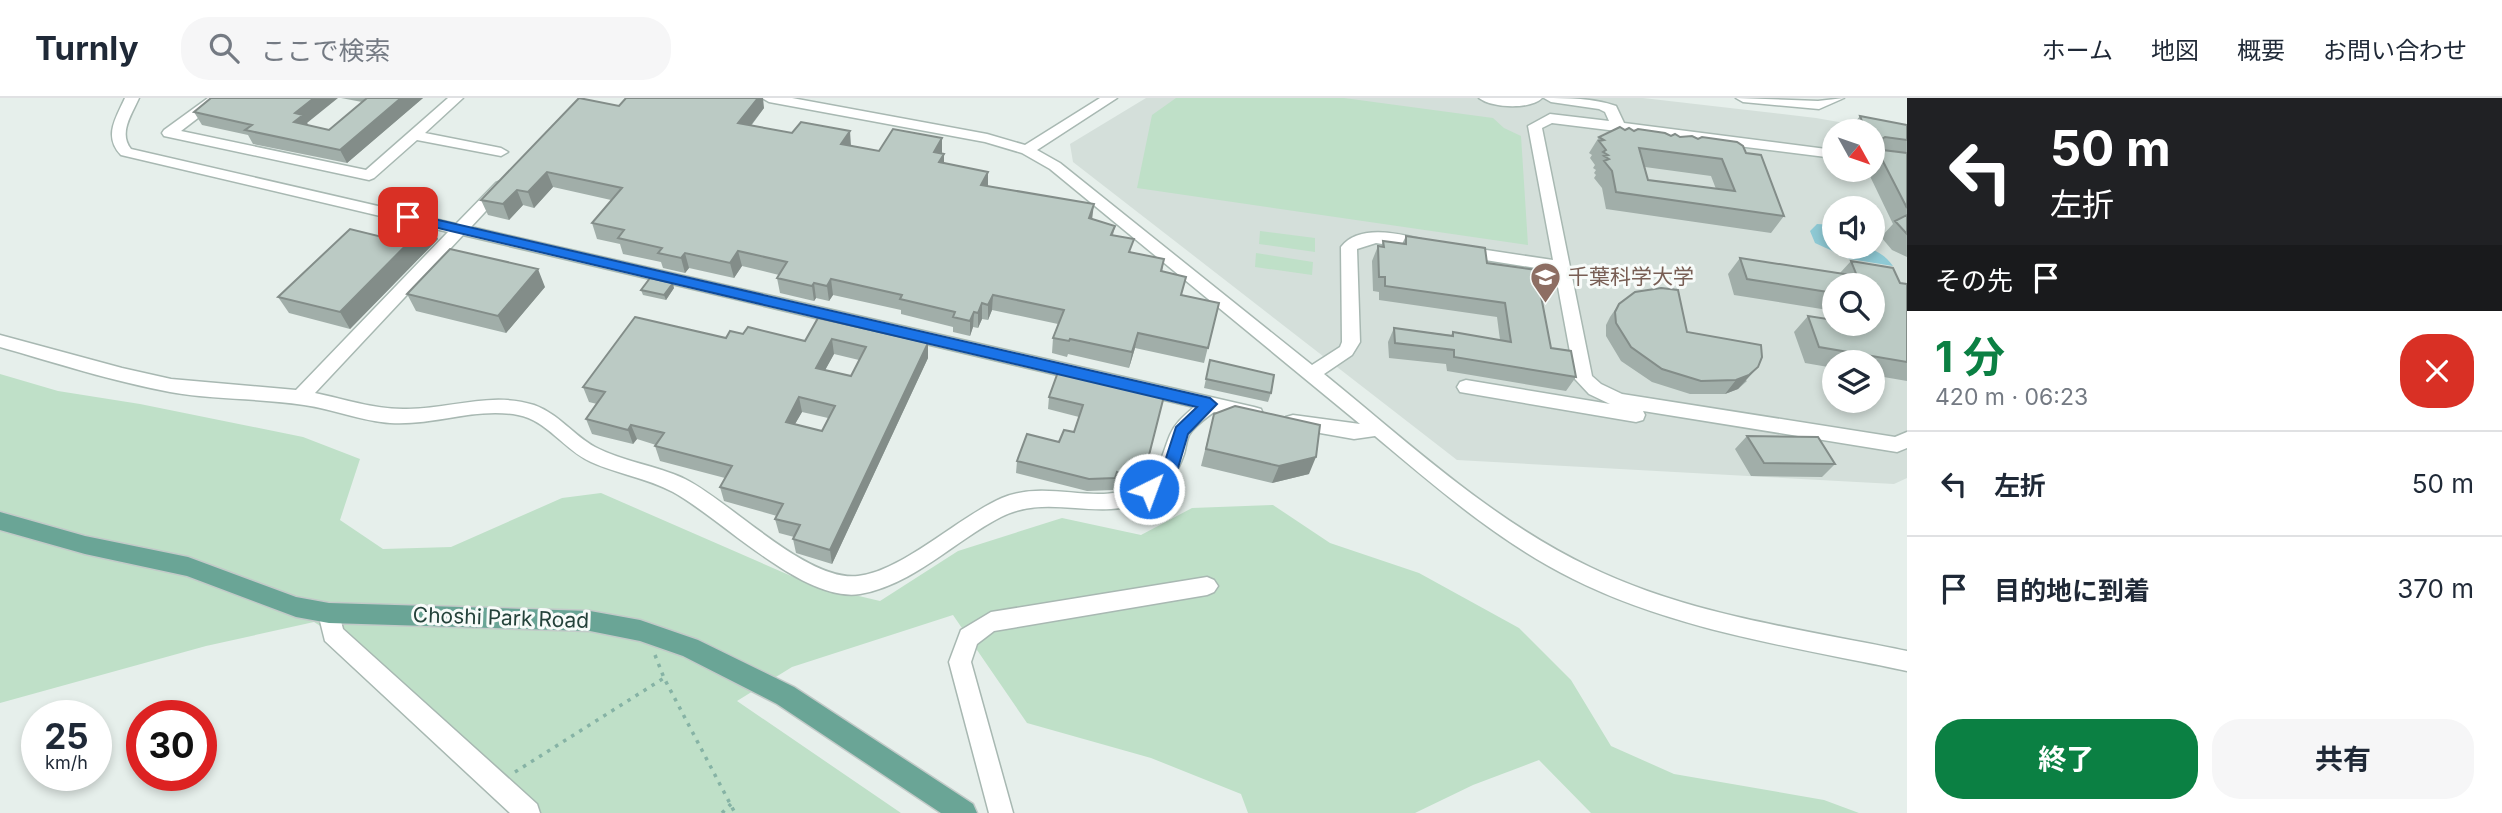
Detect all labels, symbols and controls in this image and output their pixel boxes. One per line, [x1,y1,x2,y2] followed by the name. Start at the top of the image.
[181,17,671,80] search box
[35,28,139,68] text: Turnly
[205,29,243,67] icon: search
[261,35,391,66] text: ここで検索
[2042,36,2113,65] text: ホーム
[2151,36,2199,65] text: 地図
[2237,36,2285,65] text: 概要
[2323,36,2467,65] text: お問い合わせ
[1822,119,1885,182] north arrow
[1822,119,1885,413] map controls
[2050,119,2171,178] text: 50 m
[1935,126,2026,217] icon: left
[2050,185,2114,224] text: 左折
[378,187,438,247] pin
[1822,196,1885,259] button: sound
[389,198,427,236] icon: arrive
[2027,259,2065,297] icon: arrive
[1528,260,1562,304] school or university icon: 千葉科学大学
[1568,264,1694,289] place label: 千葉科学大学
[1935,265,2013,296] text: その先
[1822,273,1885,336] button: search
[1935,331,2005,382] text: 1 分
[2400,334,2474,408] button: close
[1822,350,1885,413] button: layers
[1935,383,2088,411] text: 420 m · 06:23
[1112,452,1186,526] position arrow
[1935,465,1973,503] icon: left
[2412,468,2474,499] text: 50 m
[1994,470,2046,501] text: 左折
[1935,570,1973,608] icon: arrive
[2397,573,2474,604] text: 370 m
[1994,575,2150,606] text: 目的地に到着
[412,602,590,633] street label: Choshi Park Road
[126,700,217,791] speed limit sign: 30
[44,715,89,757] text: 25
[1935,719,2198,799] button: 終了
[2212,719,2474,799] button: 共有
[45,752,88,773] text: km/h

